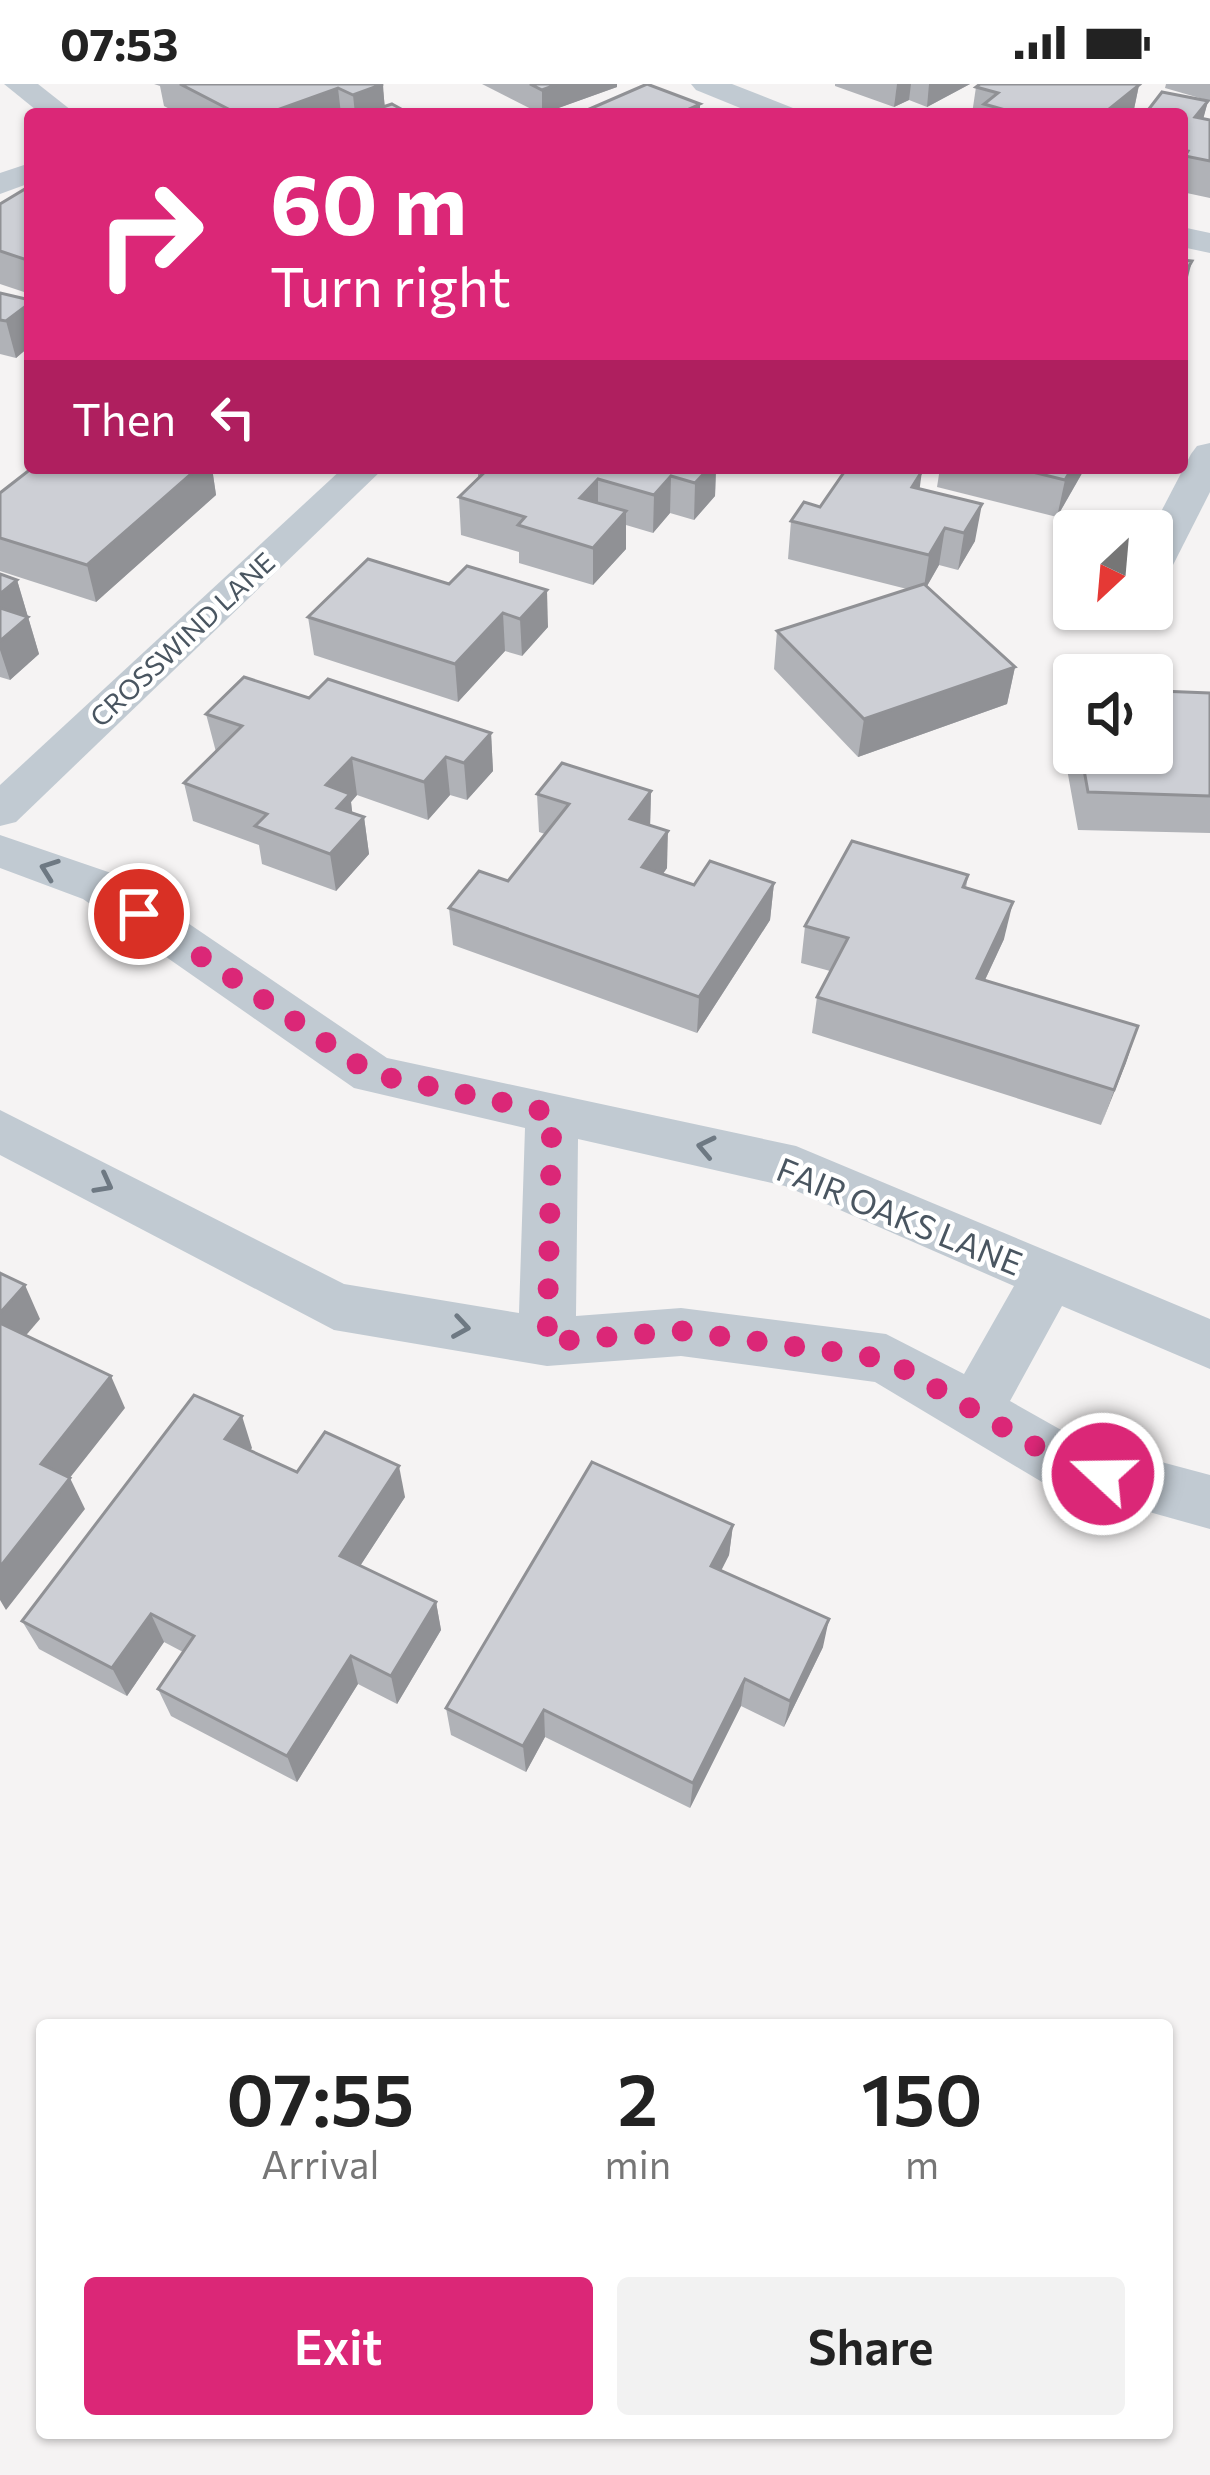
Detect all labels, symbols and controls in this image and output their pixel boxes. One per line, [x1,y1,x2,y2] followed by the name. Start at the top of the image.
[60,15,179,70] text: 07:53
[270,150,467,252] text: 60 m
[72,156,228,312] icon: right
[270,252,511,318] text: Turn right
[200,384,266,450] icon: left
[72,390,176,445] text: Then
[1053,510,1173,630] north arrow
[1053,510,1173,774] map controls
[83,545,281,733] street label: CROSSWIND LANE
[1053,654,1173,774] button: sound
[40,859,61,883] one-way arrow
[88,863,190,965] pin
[106,881,172,947] icon: arrive
[697,1136,717,1161] one-way arrow
[771,1147,1029,1283] street label: FAIR OAKS LANE
[91,1170,112,1193] one-way arrow
[451,1314,471,1339] one-way arrow
[1040,1411,1166,1537] position arrow
[226,2053,414,2141] text: 07:55
[618,2053,658,2141] text: 2
[861,2053,983,2141] text: 150
[261,2139,379,2187] text: Arrival
[605,2139,671,2187] text: min
[905,2139,939,2187] text: m
[84,2277,593,2415] button: Exit
[617,2277,1125,2415] button: Share

